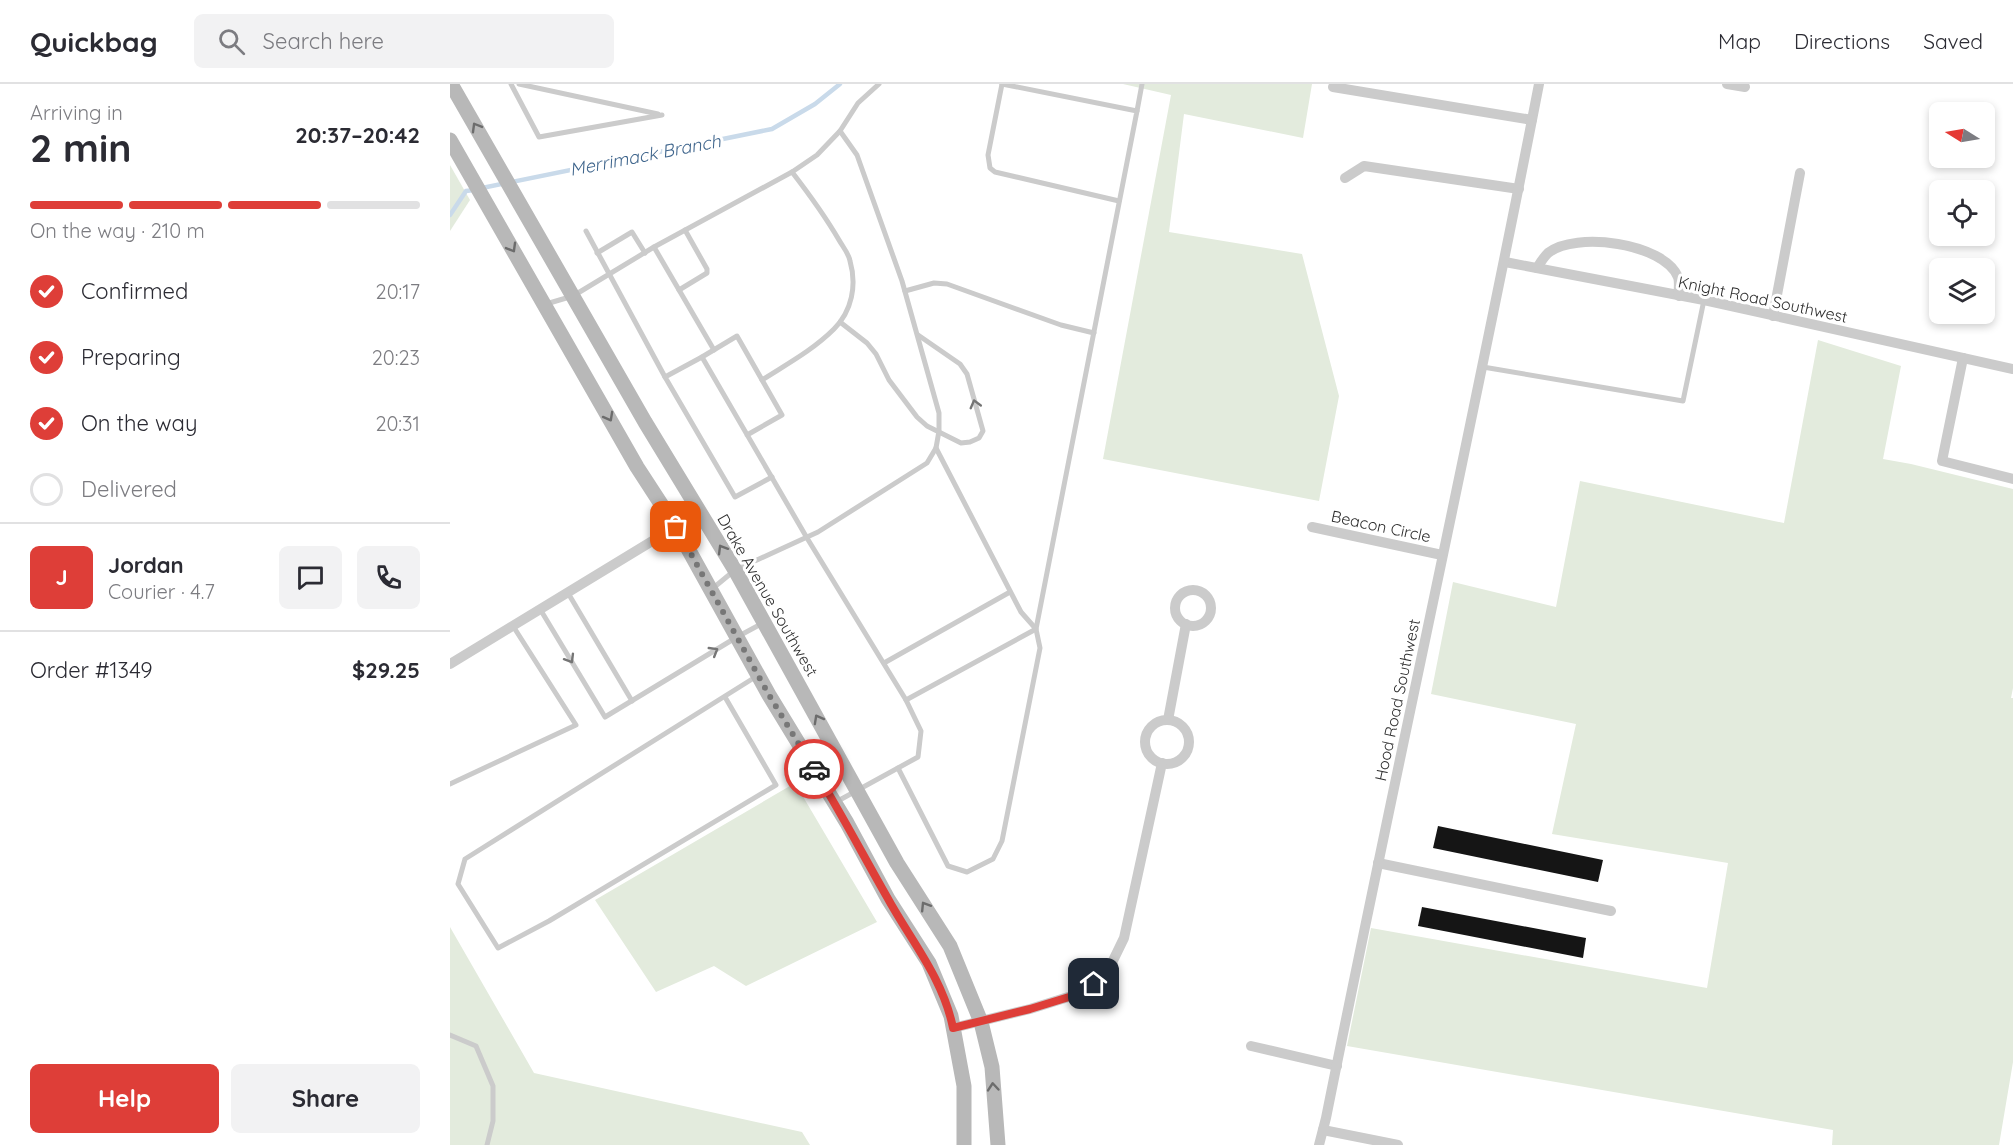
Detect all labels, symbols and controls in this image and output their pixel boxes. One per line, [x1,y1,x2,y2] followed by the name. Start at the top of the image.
[194,14,614,68] search box
[30,24,158,59] text: Quickbag
[215,25,248,58] icon: search
[263,27,384,55] text: Search here
[1718,28,1761,54] text: Map
[1794,28,1890,54] text: Directions
[1923,28,1983,54] text: Saved
[30,100,123,125] text: Arriving in
[1929,102,1995,168] north arrow
[1929,102,1995,324] map controls
[295,121,420,149] text: 20:37–20:42
[30,123,132,172] text: 2 min
[472,123,483,134] one-way arrow
[568,129,723,181] water label: Merrimack Branch
[1929,180,1995,246] button: locate
[30,218,205,243] text: On the way · 210 m
[505,242,516,252] one-way arrow
[1929,258,1995,324] button: layers
[1677,271,1849,327] street label: Knight Road Southwest
[30,275,63,308] icon: check
[81,277,188,305] text: Confirmed
[376,279,420,304] text: 20:17
[30,341,63,374] icon: check
[81,343,181,371] text: Preparing
[372,345,420,370] text: 20:23
[970,399,983,409] one-way arrow
[30,407,63,440] icon: check
[81,409,197,437] text: On the way
[375,411,420,436] text: 20:31
[602,411,613,421] one-way arrow
[81,475,177,503] text: Delivered
[650,501,701,552] pin
[1329,506,1433,546] street label: Beacon Circle
[659,510,692,543] icon: bag
[713,510,823,680] street label: Drake Avenue Southwest
[718,545,730,555] one-way arrow
[279,546,342,609] button: chat
[357,546,420,609] button: phone
[108,551,184,579] text: Jordan
[55,563,68,591] text: J
[108,579,215,604] text: Courier · 4.7
[1370,617,1424,783] street label: Hood Road Southwest
[708,646,718,658] one-way arrow
[563,653,575,663] one-way arrow
[30,656,153,684] text: Order #1349
[352,656,420,684] text: $29.25
[814,715,825,725] one-way arrow
[784,739,844,799] courier
[798,753,831,786] icon: car
[920,902,932,912] one-way arrow
[1068,958,1119,1009] pin
[1077,967,1110,1000] icon: home
[30,1064,219,1133] button: Help
[231,1064,420,1133] button: Share
[987,1082,1000,1091] one-way arrow

